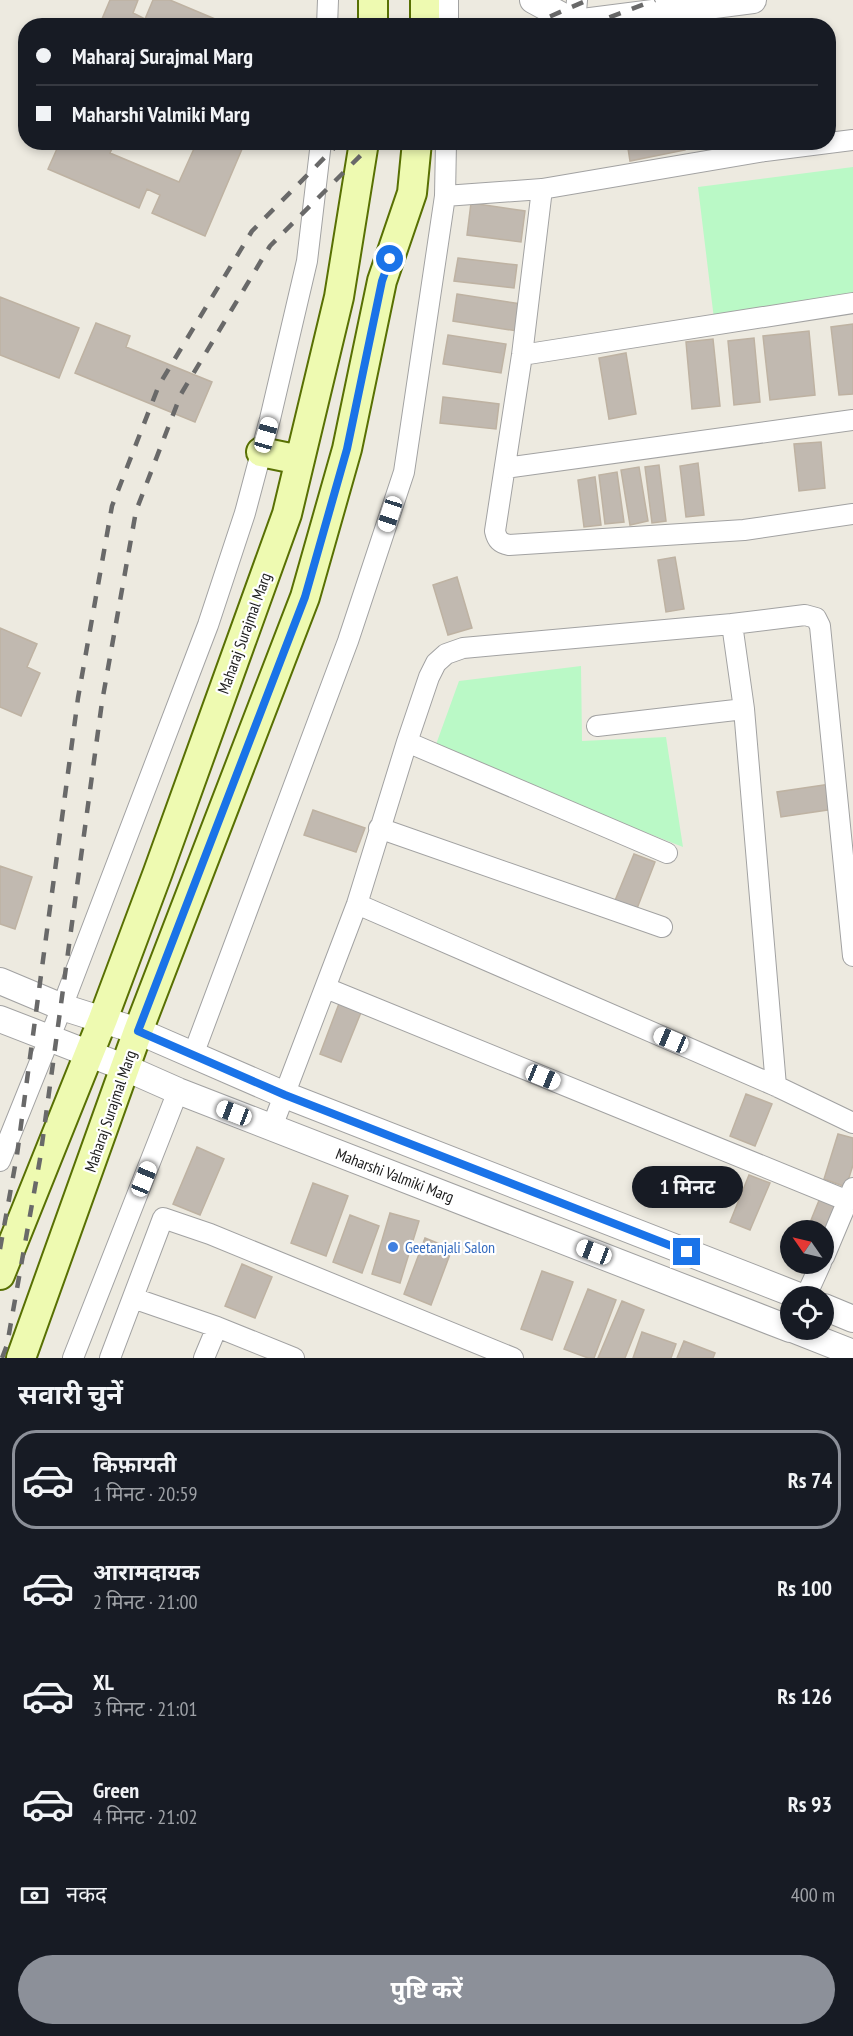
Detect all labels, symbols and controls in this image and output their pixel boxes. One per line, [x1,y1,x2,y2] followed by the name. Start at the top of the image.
[72,42,253,70] text: Maharaj Surajmal Marg
[72,100,250,128] text: Maharshi Valmiki Marg
[376,245,403,272] route start
[252,415,280,455] car
[376,494,404,534] car
[213,570,275,696] street label: Maharaj Surajmal Marg
[651,1025,691,1055] car
[80,1047,140,1175] street label: Maharaj Surajmal Marg
[523,1062,563,1092] car
[214,1098,254,1128] car
[333,1143,457,1207] street label: Maharshi Valmiki Marg
[129,1159,159,1199] car
[632,1165,742,1207] callout: 1 मिनट
[660,1174,715,1200] text: 1 मिनट
[780,1220,834,1274] north arrow
[780,1220,834,1340] map controls
[405,1237,495,1257] place label: Geetanjali Salon
[574,1237,614,1267] car
[673,1238,700,1265] route end
[386,1240,400,1254] marker: Geetanjali Salon
[780,1286,834,1340] button: locate
[18,1377,123,1411] text: सवारी चुनें
[93,1450,177,1478] text: किफ़ायती
[21,1453,75,1507] icon: car
[788,1466,832,1494] text: Rs 74
[93,1481,197,1507] text: 1 मिनट · 20:59
[93,1558,200,1586] text: आरामदायक
[21,1561,75,1615] icon: car
[777,1574,832,1602] text: Rs 100
[93,1589,197,1615] text: 2 मिनट · 21:00
[93,1668,114,1696] text: XL
[21,1669,75,1723] icon: car
[777,1682,832,1710] text: Rs 126
[93,1696,197,1722] text: 3 मिनट · 21:01
[93,1776,139,1804] text: Green
[21,1777,75,1831] icon: car
[788,1790,832,1818] text: Rs 93
[93,1804,197,1830] text: 4 मिनट · 21:02
[18,1879,51,1912] icon: cash
[66,1880,107,1908] text: नकद
[791,1882,835,1908] text: 400 m
[18,1955,835,2024] button: पुष्टि करें

